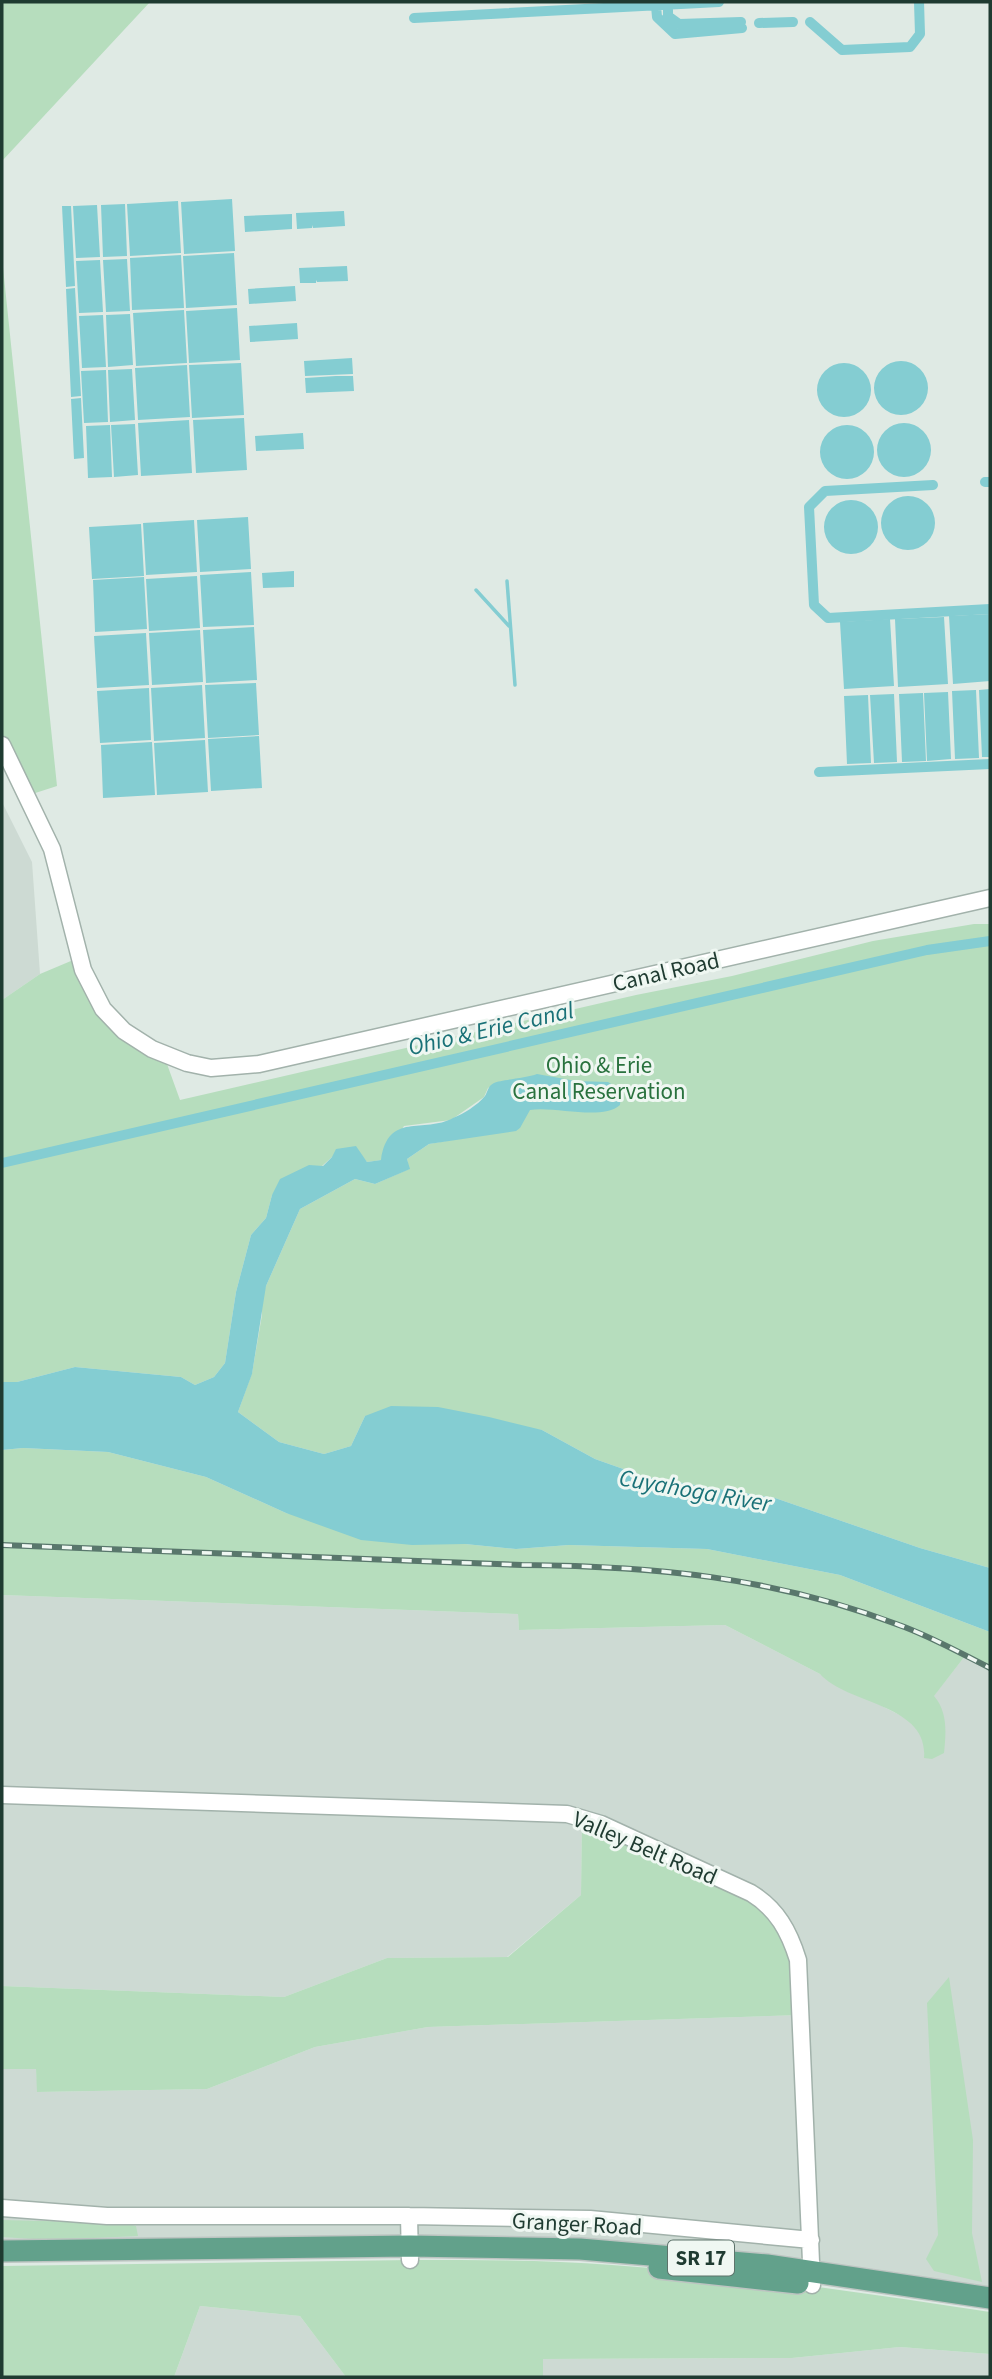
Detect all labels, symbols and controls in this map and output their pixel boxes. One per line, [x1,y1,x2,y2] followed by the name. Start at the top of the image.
[609,944,723,1000] street label: Canal Road
[405,993,577,1065] water label: Ohio & Erie Canal
[512,1049,686,1108] park label: Ohio & Erie Canal Reservation
[616,1460,775,1522] water label: Cuyahoga River
[568,1803,722,1893] street label: Valley Belt Road
[511,2204,643,2244] street label: Granger Road
[668,2240,734,2276] road number: SR 17

